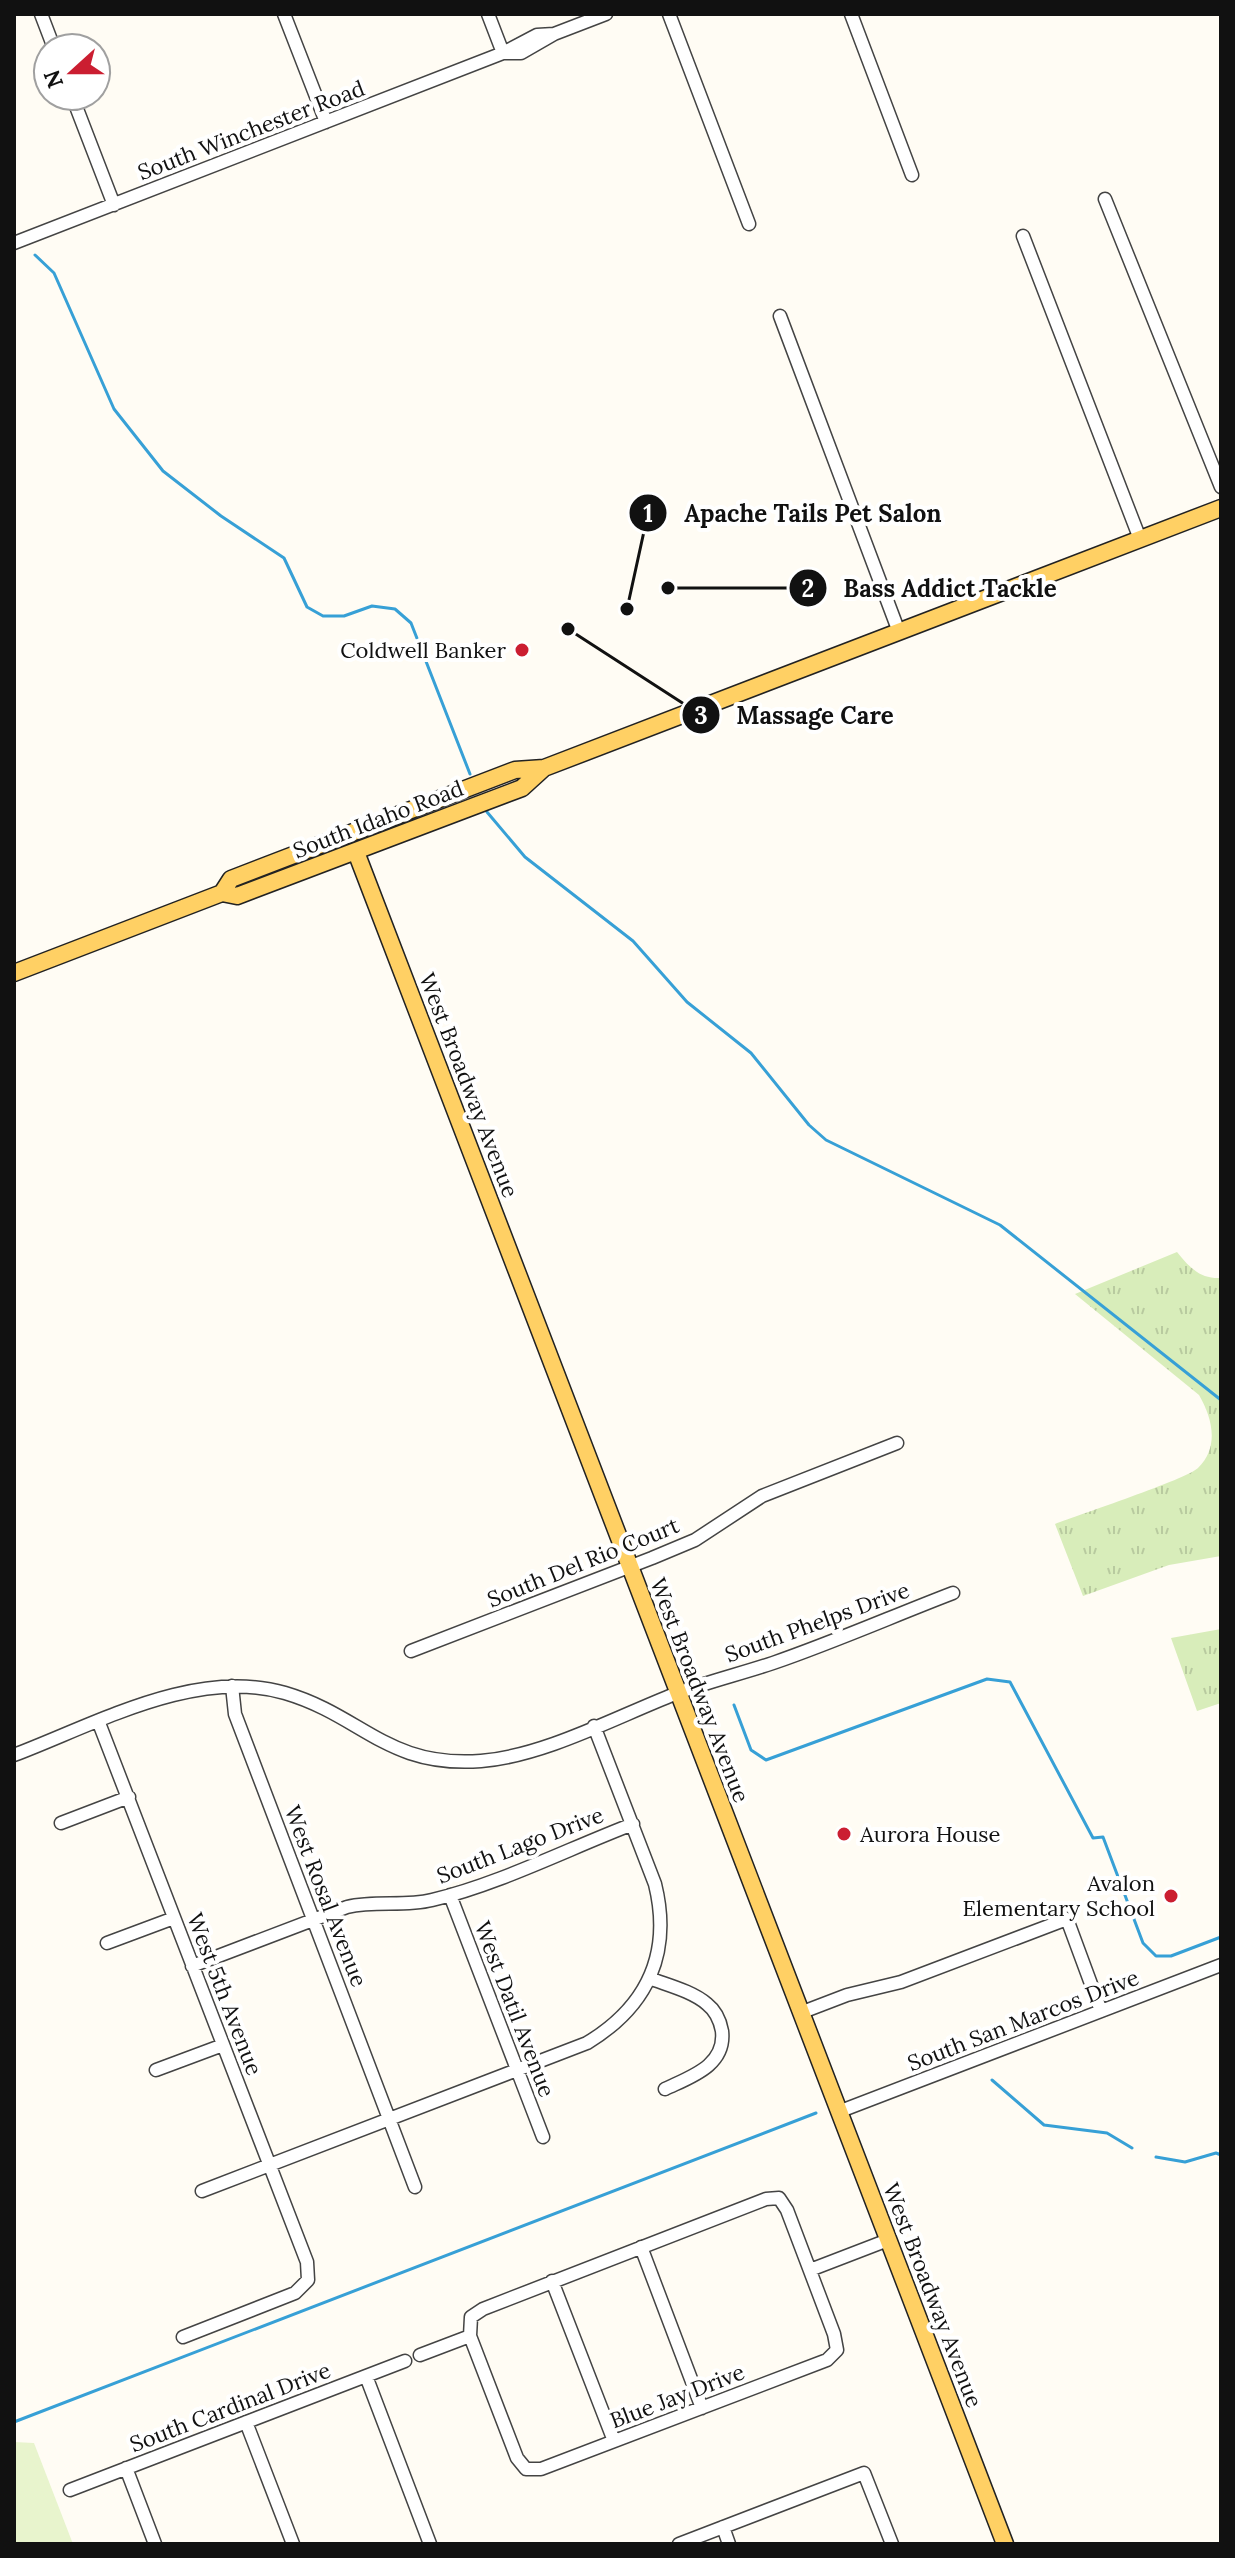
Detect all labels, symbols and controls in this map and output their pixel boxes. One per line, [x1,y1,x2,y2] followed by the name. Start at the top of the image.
[32,32,112,112] north arrow
[37,66,69,92] text: N
[134,74,368,186] street label: South Winchester Road
[628,489,958,537] callout: Apache Tails Pet Salon
[643,498,653,529] text: 1
[684,498,942,529] text: Apache Tails Pet Salon
[788,564,1073,612] callout: Bass Addict Tackle
[802,573,814,604] text: 2
[843,573,1057,604] text: Bass Addict Tackle
[340,636,506,664] place label: Coldwell Banker
[513,641,531,659] marker: Coldwell Banker
[681,691,910,739] callout: Massage Care
[694,700,708,731] text: 3
[736,700,894,731] text: Massage Care
[289,774,467,864] street label: South Idaho Road
[413,969,525,1201] street label: West Broadway Avenue
[483,1511,683,1613] street label: South Del Rio Court
[644,1574,756,1806] street label: West Broadway Avenue
[721,1576,913,1668] street label: South Phelps Drive
[433,1800,607,1890] street label: South Lago Drive
[279,1801,373,1991] street label: West Rosal Avenue
[859,1820,1001,1848] place label: Aurora House
[835,1825,853,1843] marker: Aurora House
[962,1869,1155,1922] place label: Avalon Elementary School
[1162,1887,1180,1905] marker: Avalon Elementary School
[181,1909,269,2079] street label: West 5th Avenue
[469,1917,561,2101] street label: West Datil Avenue
[903,1963,1143,2077] street label: South San Marcos Drive
[877,2179,989,2411] street label: West Broadway Avenue
[126,2356,334,2458] street label: South Cardinal Drive
[606,2358,748,2434] street label: Blue Jay Drive

